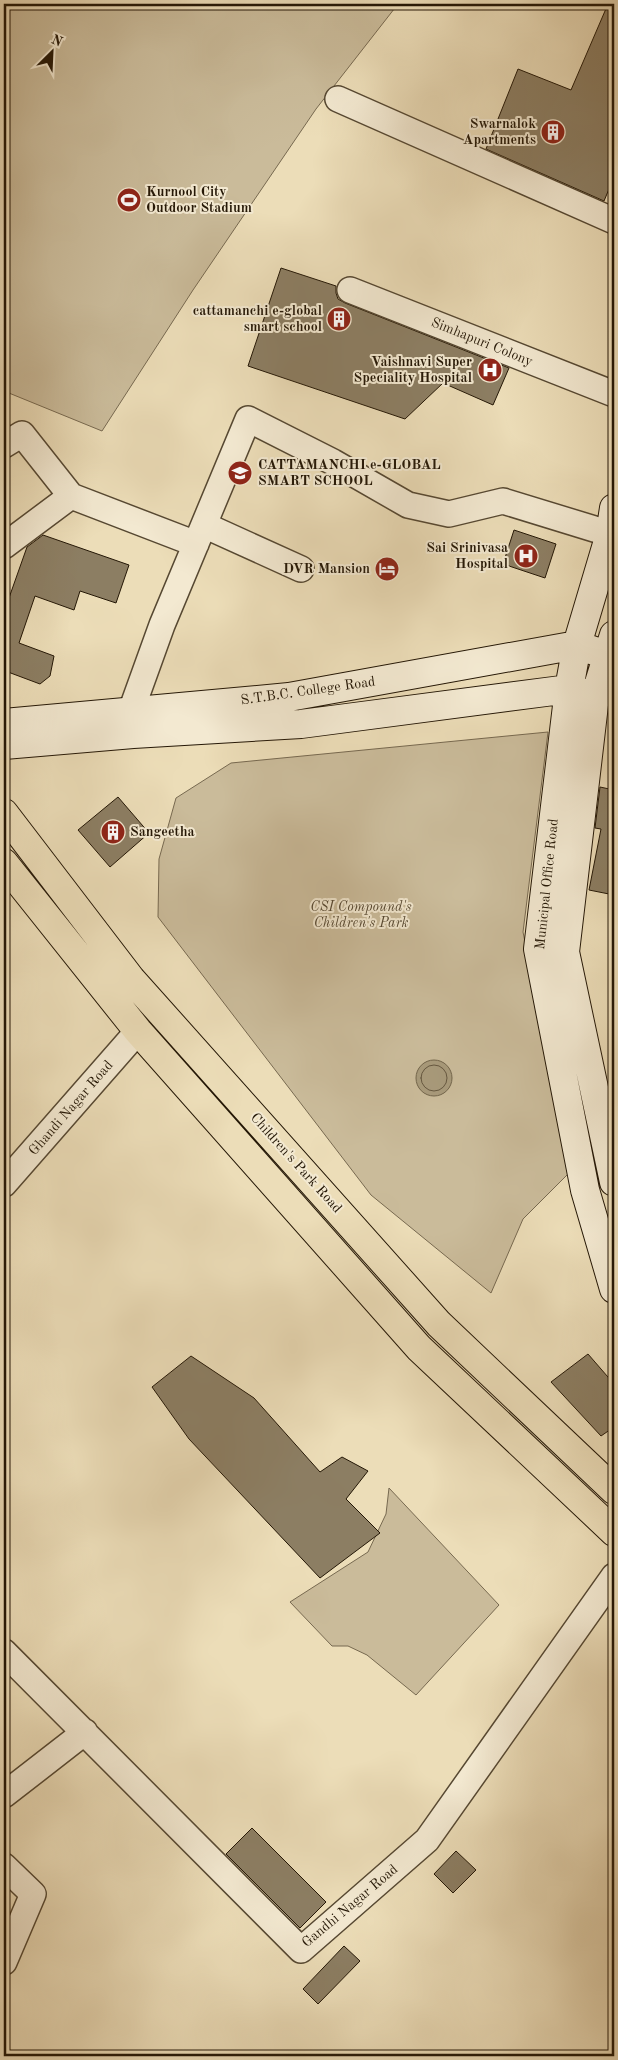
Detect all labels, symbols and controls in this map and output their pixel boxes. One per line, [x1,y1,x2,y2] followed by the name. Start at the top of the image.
[28,28,78,78] north arrow
[49,32,65,50] text: N
[463,117,536,147] place label: Swarnalok Apartments
[540,119,566,145] building icon: Swarnalok Apartments
[146,185,252,215] place label: Kurnool City Outdoor Stadium
[116,187,142,213] sports icon: Kurnool City Outdoor Stadium
[193,304,322,334] place label: cattamanchi e-global smart school
[326,306,352,332] building icon: cattamanchi e-global smart school
[429,315,535,369] street label: Simhapuri Colony
[354,355,472,385] place label: Vaishnavi Super Speciality Hospital
[477,357,503,383] hospital icon: Vaishnavi Super Speciality Hospital
[258,458,441,488] place label: CATTAMANCHI e-GLOBAL SMART SCHOOL
[227,460,253,486] school or university icon: CATTAMANCHI e-GLOBAL SMART SCHOOL
[426,541,508,571] place label: Sai Srinivasa Hospital
[513,543,539,569] hospital icon: Sai Srinivasa Hospital
[374,556,400,582] hotel icon: DVR Mansion
[283,562,370,576] place label: DVR Mansion
[240,675,376,707] street label: S.T.B.C. College Road
[533,818,561,950] street label: Municipal Office Road
[100,819,126,845] building icon: Sangeetha
[130,825,195,839] place label: Sangeetha
[310,900,412,930] park label: CSI Compound's Children's Park
[26,1058,116,1158] street label: Ghandi Nagar Road
[248,1110,344,1216] street label: Children's Park Road
[299,1862,401,1950] street label: Gandhi Nagar Road

